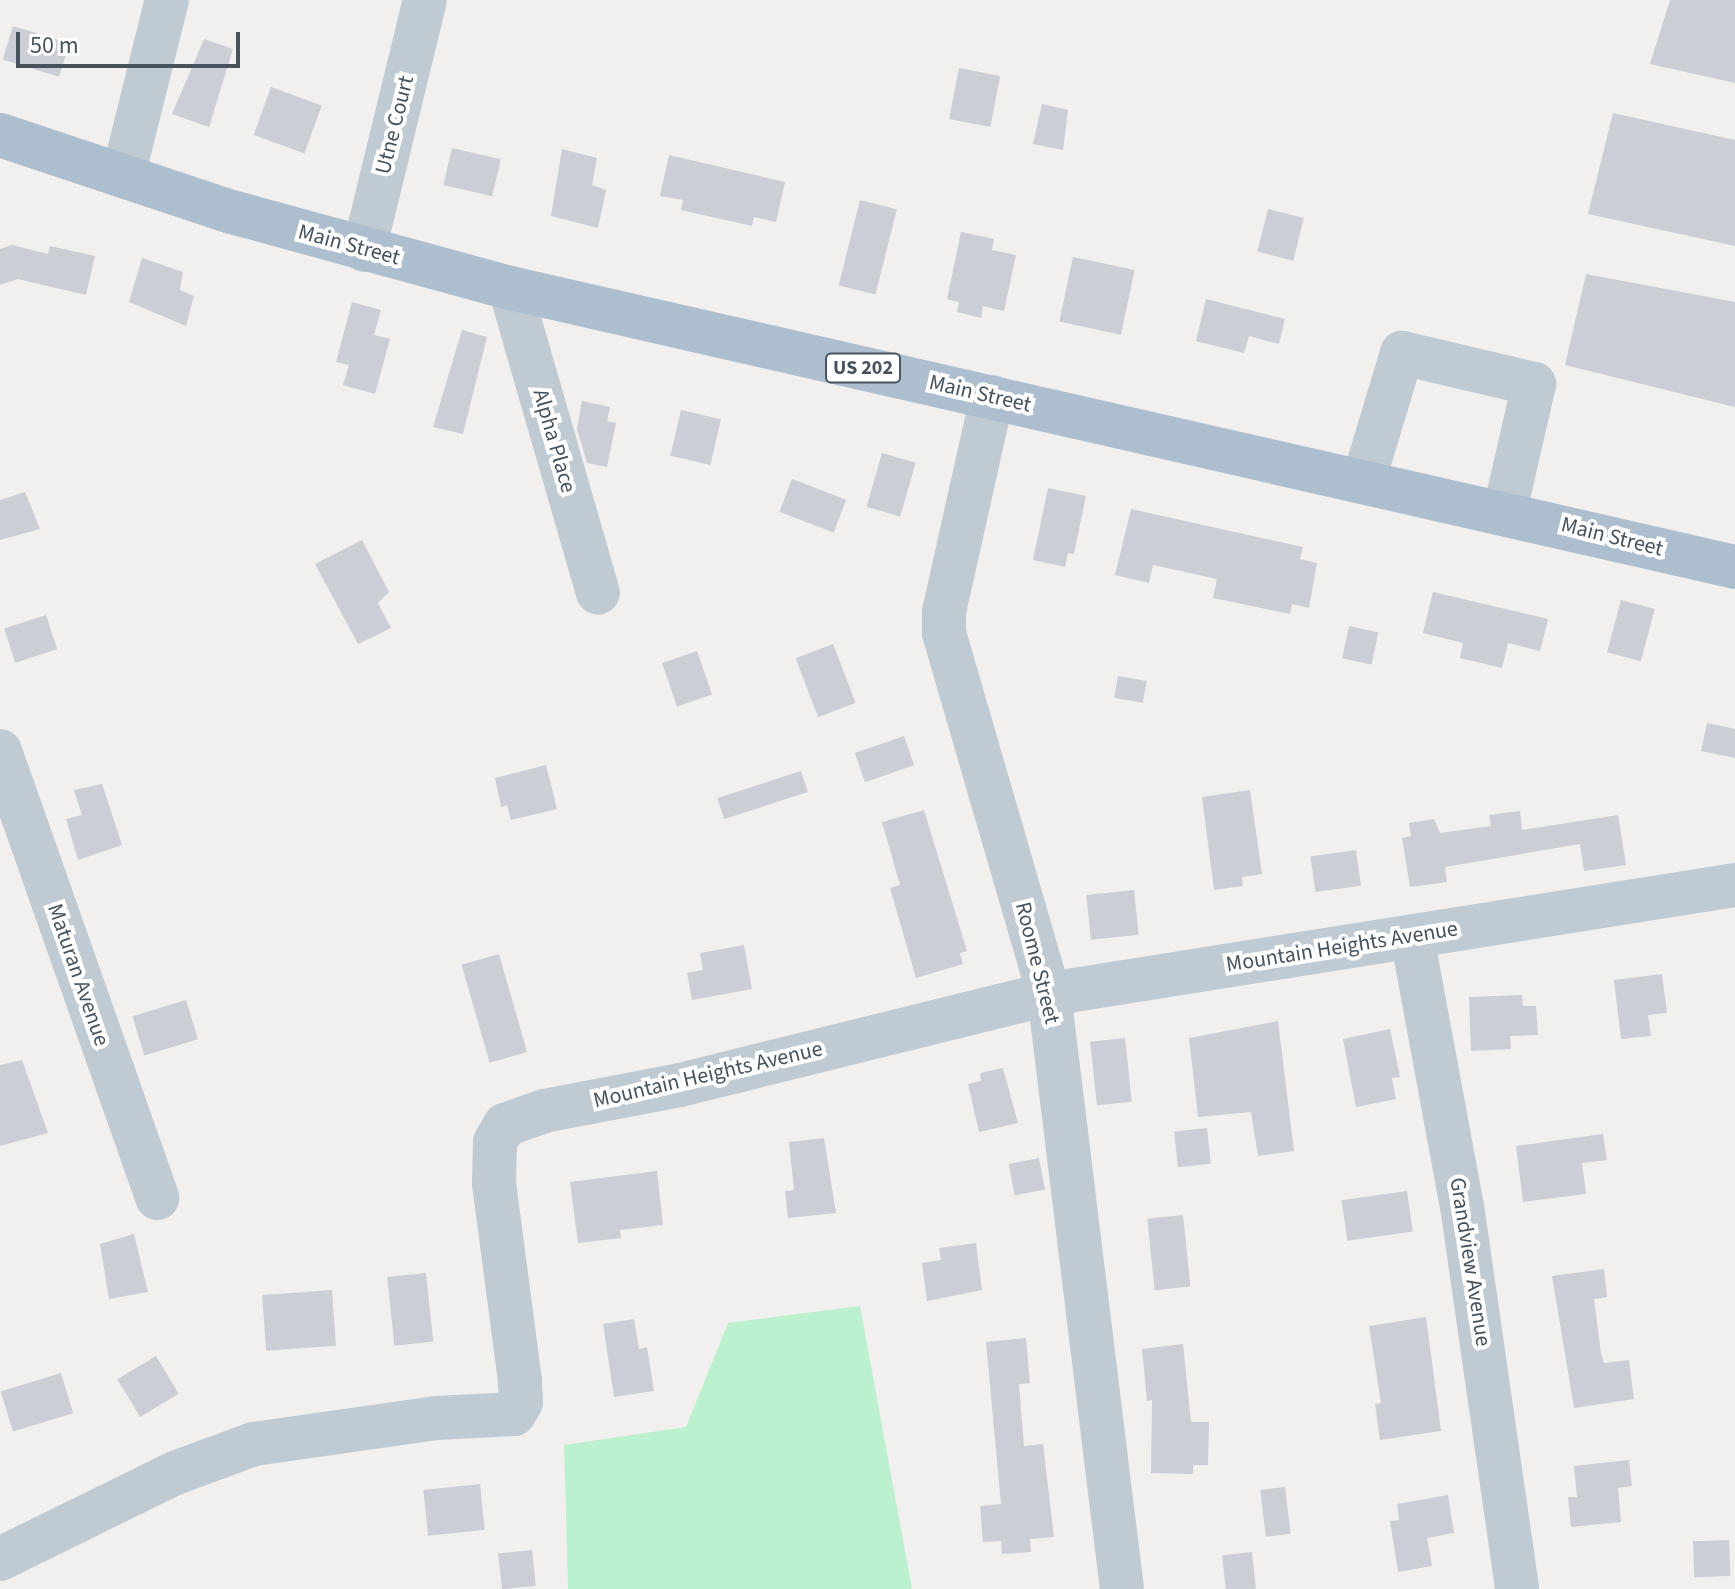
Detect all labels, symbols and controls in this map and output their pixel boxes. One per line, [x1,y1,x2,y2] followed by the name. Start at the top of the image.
[20,16,244,66] scale bar
[30,28,79,63] text: 50 m
[370,73,420,177] street label: Utne Court
[295,219,403,271] street label: Main Street
[825,352,901,384] road number: US 202
[926,369,1034,419] street label: Main Street
[527,386,581,496] street label: Alpha Place
[1558,512,1666,562] street label: Main Street
[1009,899,1065,1027] street label: Roome Street
[41,900,115,1050] street label: Maturan Avenue
[1224,916,1460,978] street label: Mountain Heights Avenue
[591,1036,825,1114] street label: Mountain Heights Avenue
[1444,1176,1496,1348] street label: Grandview Avenue

